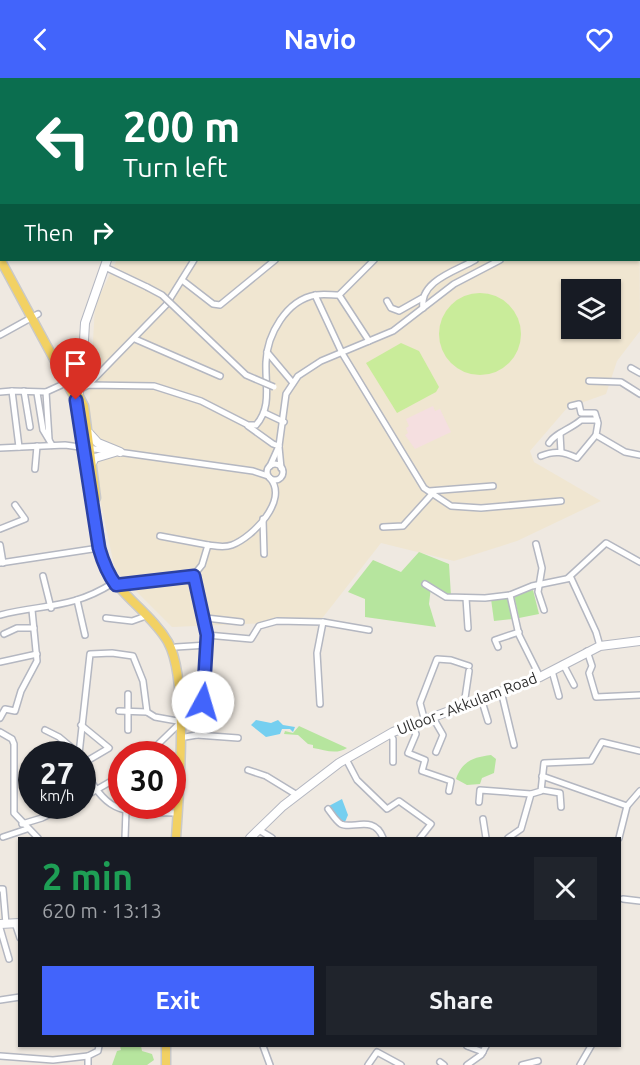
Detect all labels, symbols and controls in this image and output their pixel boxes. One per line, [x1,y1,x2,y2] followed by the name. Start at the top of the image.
[24,23,57,56] icon: back
[583,23,616,56] icon: heart
[284,24,356,54] text: Navio
[24,102,102,180] icon: left
[123,103,240,150] text: 200 m
[123,152,227,182] text: Turn left
[86,216,119,249] icon: right
[24,220,74,245] text: Then
[561,279,621,339] map controls
[561,279,621,339] button: layers
[50,338,101,400] pin
[59,347,92,380] icon: arrive
[394,669,539,738] street label: Ulloor - Akkulam Road
[171,670,235,734] position arrow
[108,741,186,819] speed limit sign: 30
[40,756,74,790] text: 27
[40,787,74,804] text: km/h
[42,856,133,897] text: 2 min
[534,857,597,920] button: close
[42,899,162,922] text: 620 m · 13:13
[42,966,314,1035] button: Exit
[326,966,597,1035] button: Share

